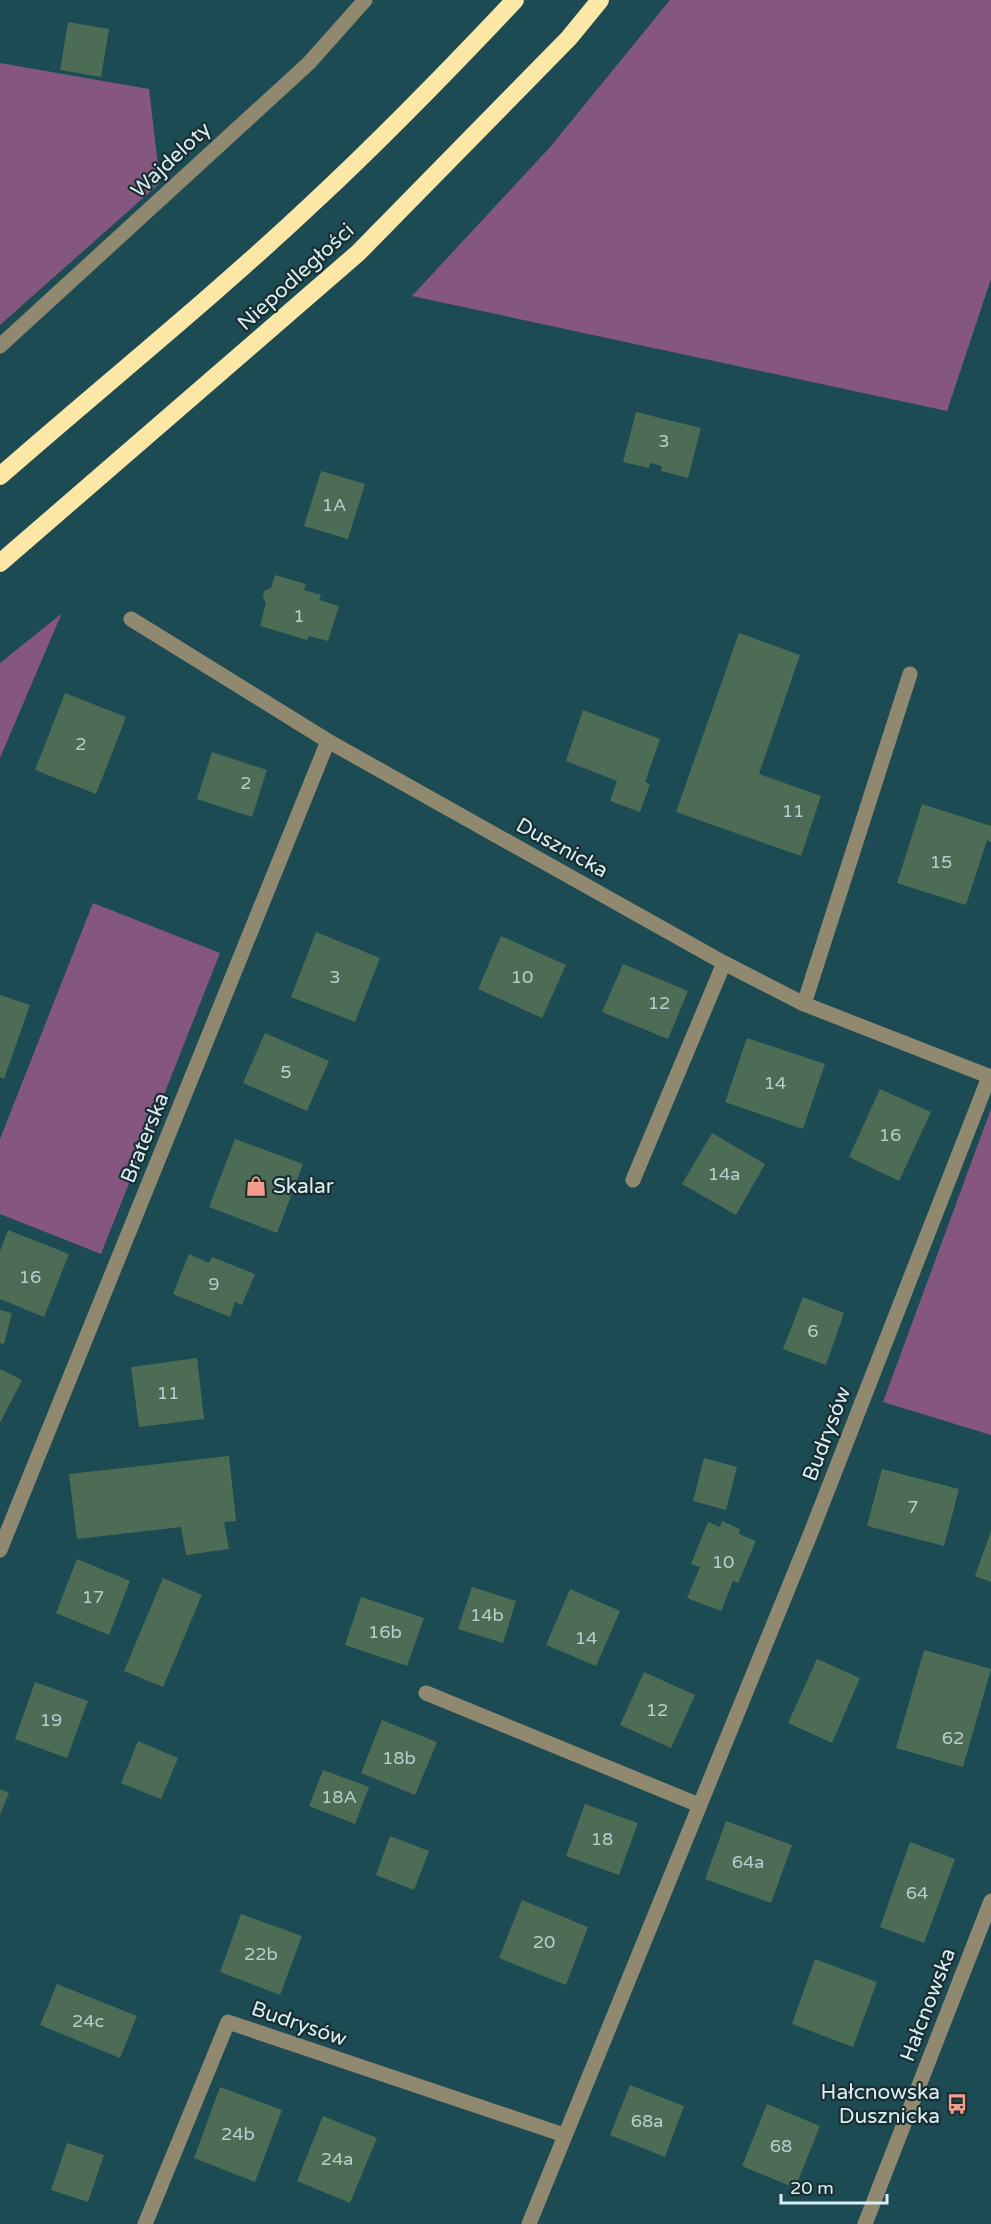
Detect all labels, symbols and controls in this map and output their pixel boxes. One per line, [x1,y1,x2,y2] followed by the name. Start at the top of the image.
[126,117,216,203] street label: Wajdeloty
[233,218,359,336] street label: Niepodległości
[658,430,670,452] house number: 3
[322,494,346,516] house number: 1A
[293,605,305,627] house number: 1
[75,733,87,755] house number: 2
[240,772,252,794] house number: 2
[782,800,804,822] house number: 11
[512,813,612,883] street label: Dusznicka
[930,851,952,873] house number: 15
[329,966,341,988] house number: 3
[511,966,533,988] house number: 10
[648,992,670,1014] house number: 12
[280,1061,292,1083] house number: 5
[764,1072,786,1094] house number: 14
[116,1089,174,1187] street label: Braterska
[879,1124,901,1146] house number: 16
[708,1163,740,1185] house number: 14a
[244,1174,268,1198] shop icon: Skalar
[273,1174,334,1199] place label: Skalar
[19,1266,41,1288] house number: 16
[208,1273,220,1295] house number: 9
[807,1320,819,1342] house number: 6
[157,1382,179,1404] house number: 11
[798,1383,857,1485] street label: Budrysów
[907,1496,919,1518] house number: 7
[712,1551,734,1573] house number: 10
[82,1586,104,1608] house number: 17
[470,1604,504,1626] house number: 14b
[368,1621,402,1643] house number: 16b
[575,1627,597,1649] house number: 14
[646,1699,668,1721] house number: 12
[40,1709,62,1731] house number: 19
[942,1727,964,1749] house number: 62
[382,1747,416,1769] house number: 18b
[321,1786,357,1808] house number: 18A
[591,1828,613,1850] house number: 18
[732,1851,764,1873] house number: 64a
[906,1882,928,1904] house number: 64
[533,1931,555,1953] house number: 20
[244,1943,278,1965] house number: 22b
[895,1945,961,2065] street label: Hałcnowska
[248,1996,350,2052] street label: Budrysów
[72,2010,104,2032] house number: 24c
[821,2080,940,2129] place label: Hałcnowska Dusznicka
[945,2092,969,2116] bus stop icon: Hałcnowska Dusznicka
[631,2110,663,2132] house number: 68a
[221,2123,255,2145] house number: 24b
[770,2135,792,2157] house number: 68
[321,2148,353,2170] house number: 24a
[781,2167,888,2205] scale bar
[790,2177,834,2199] text: 20 m

